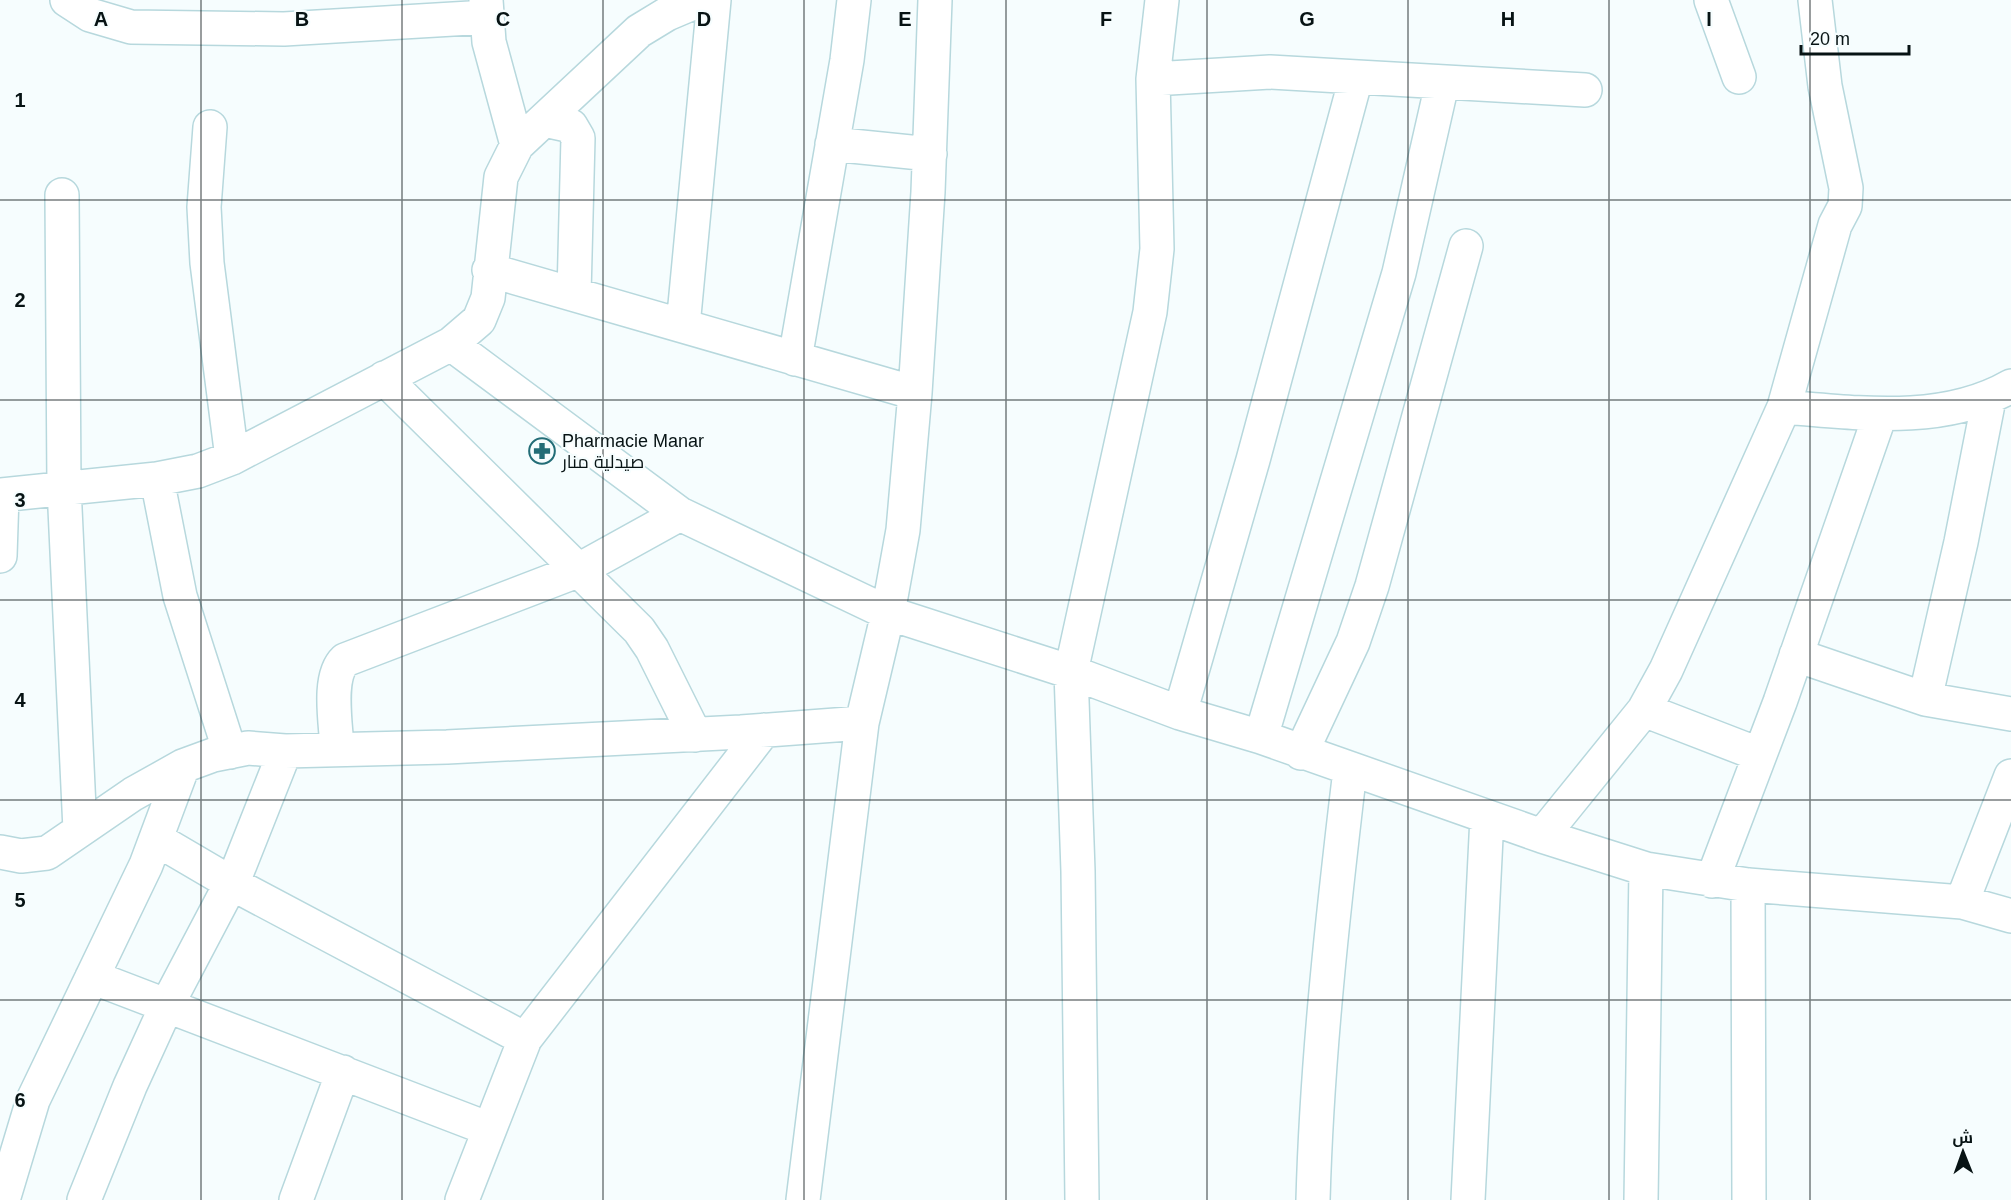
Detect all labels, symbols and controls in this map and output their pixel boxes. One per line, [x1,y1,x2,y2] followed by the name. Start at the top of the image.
[94,8,108,30] text: A
[295,8,309,30] text: B
[496,8,510,30] text: C
[697,8,711,30] text: D
[898,8,912,30] text: E
[1100,8,1112,30] text: F
[1299,8,1315,30] text: G
[1501,8,1515,30] text: H
[1706,8,1712,30] text: I
[1801,18,1909,56] scale bar
[1810,29,1850,49] text: 20 m
[14,89,26,111] text: 1
[14,289,26,311] text: 2
[561,431,704,473] place label: Pharmacie Manar صيدلية منار
[527,436,557,466] pharmacy icon: Pharmacie Manar صيدلية منار
[14,489,26,511] text: 3
[14,689,26,711] text: 4
[14,889,26,911] text: 5
[14,1089,26,1111] text: 6
[1933,1122,1993,1182] north arrow
[1952,1129,1973,1147] text: ش

